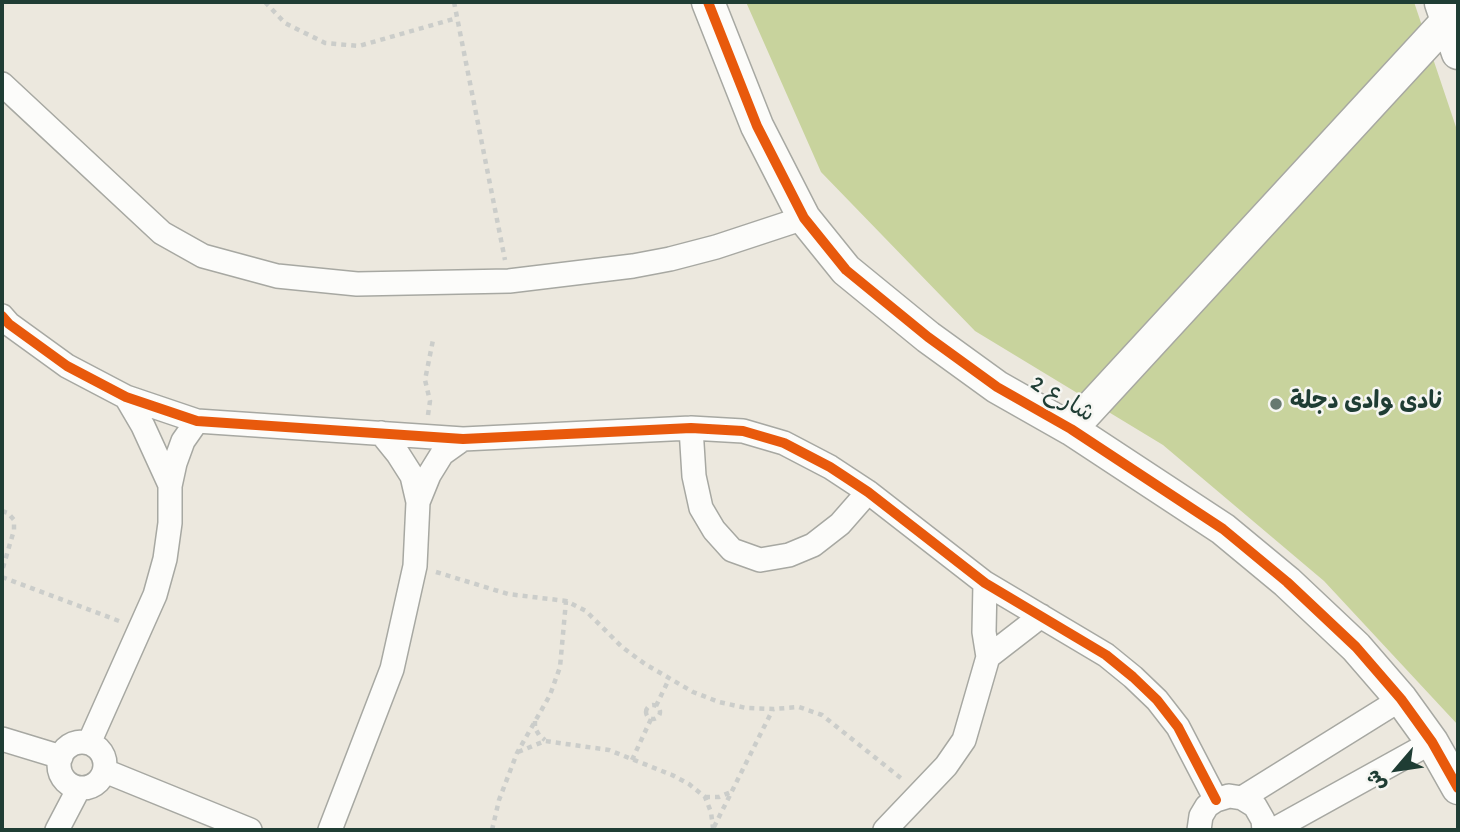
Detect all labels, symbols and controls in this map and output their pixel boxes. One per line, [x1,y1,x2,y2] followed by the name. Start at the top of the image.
[1024,371,1098,431] street label: شارع 2
[1290,390,1444,418] place label: نادى وادى دجلة
[1268,396,1284,412] marker: نادى وادى دجلة
[1362,734,1432,804] north arrow
[1363,765,1393,794] text: ش

